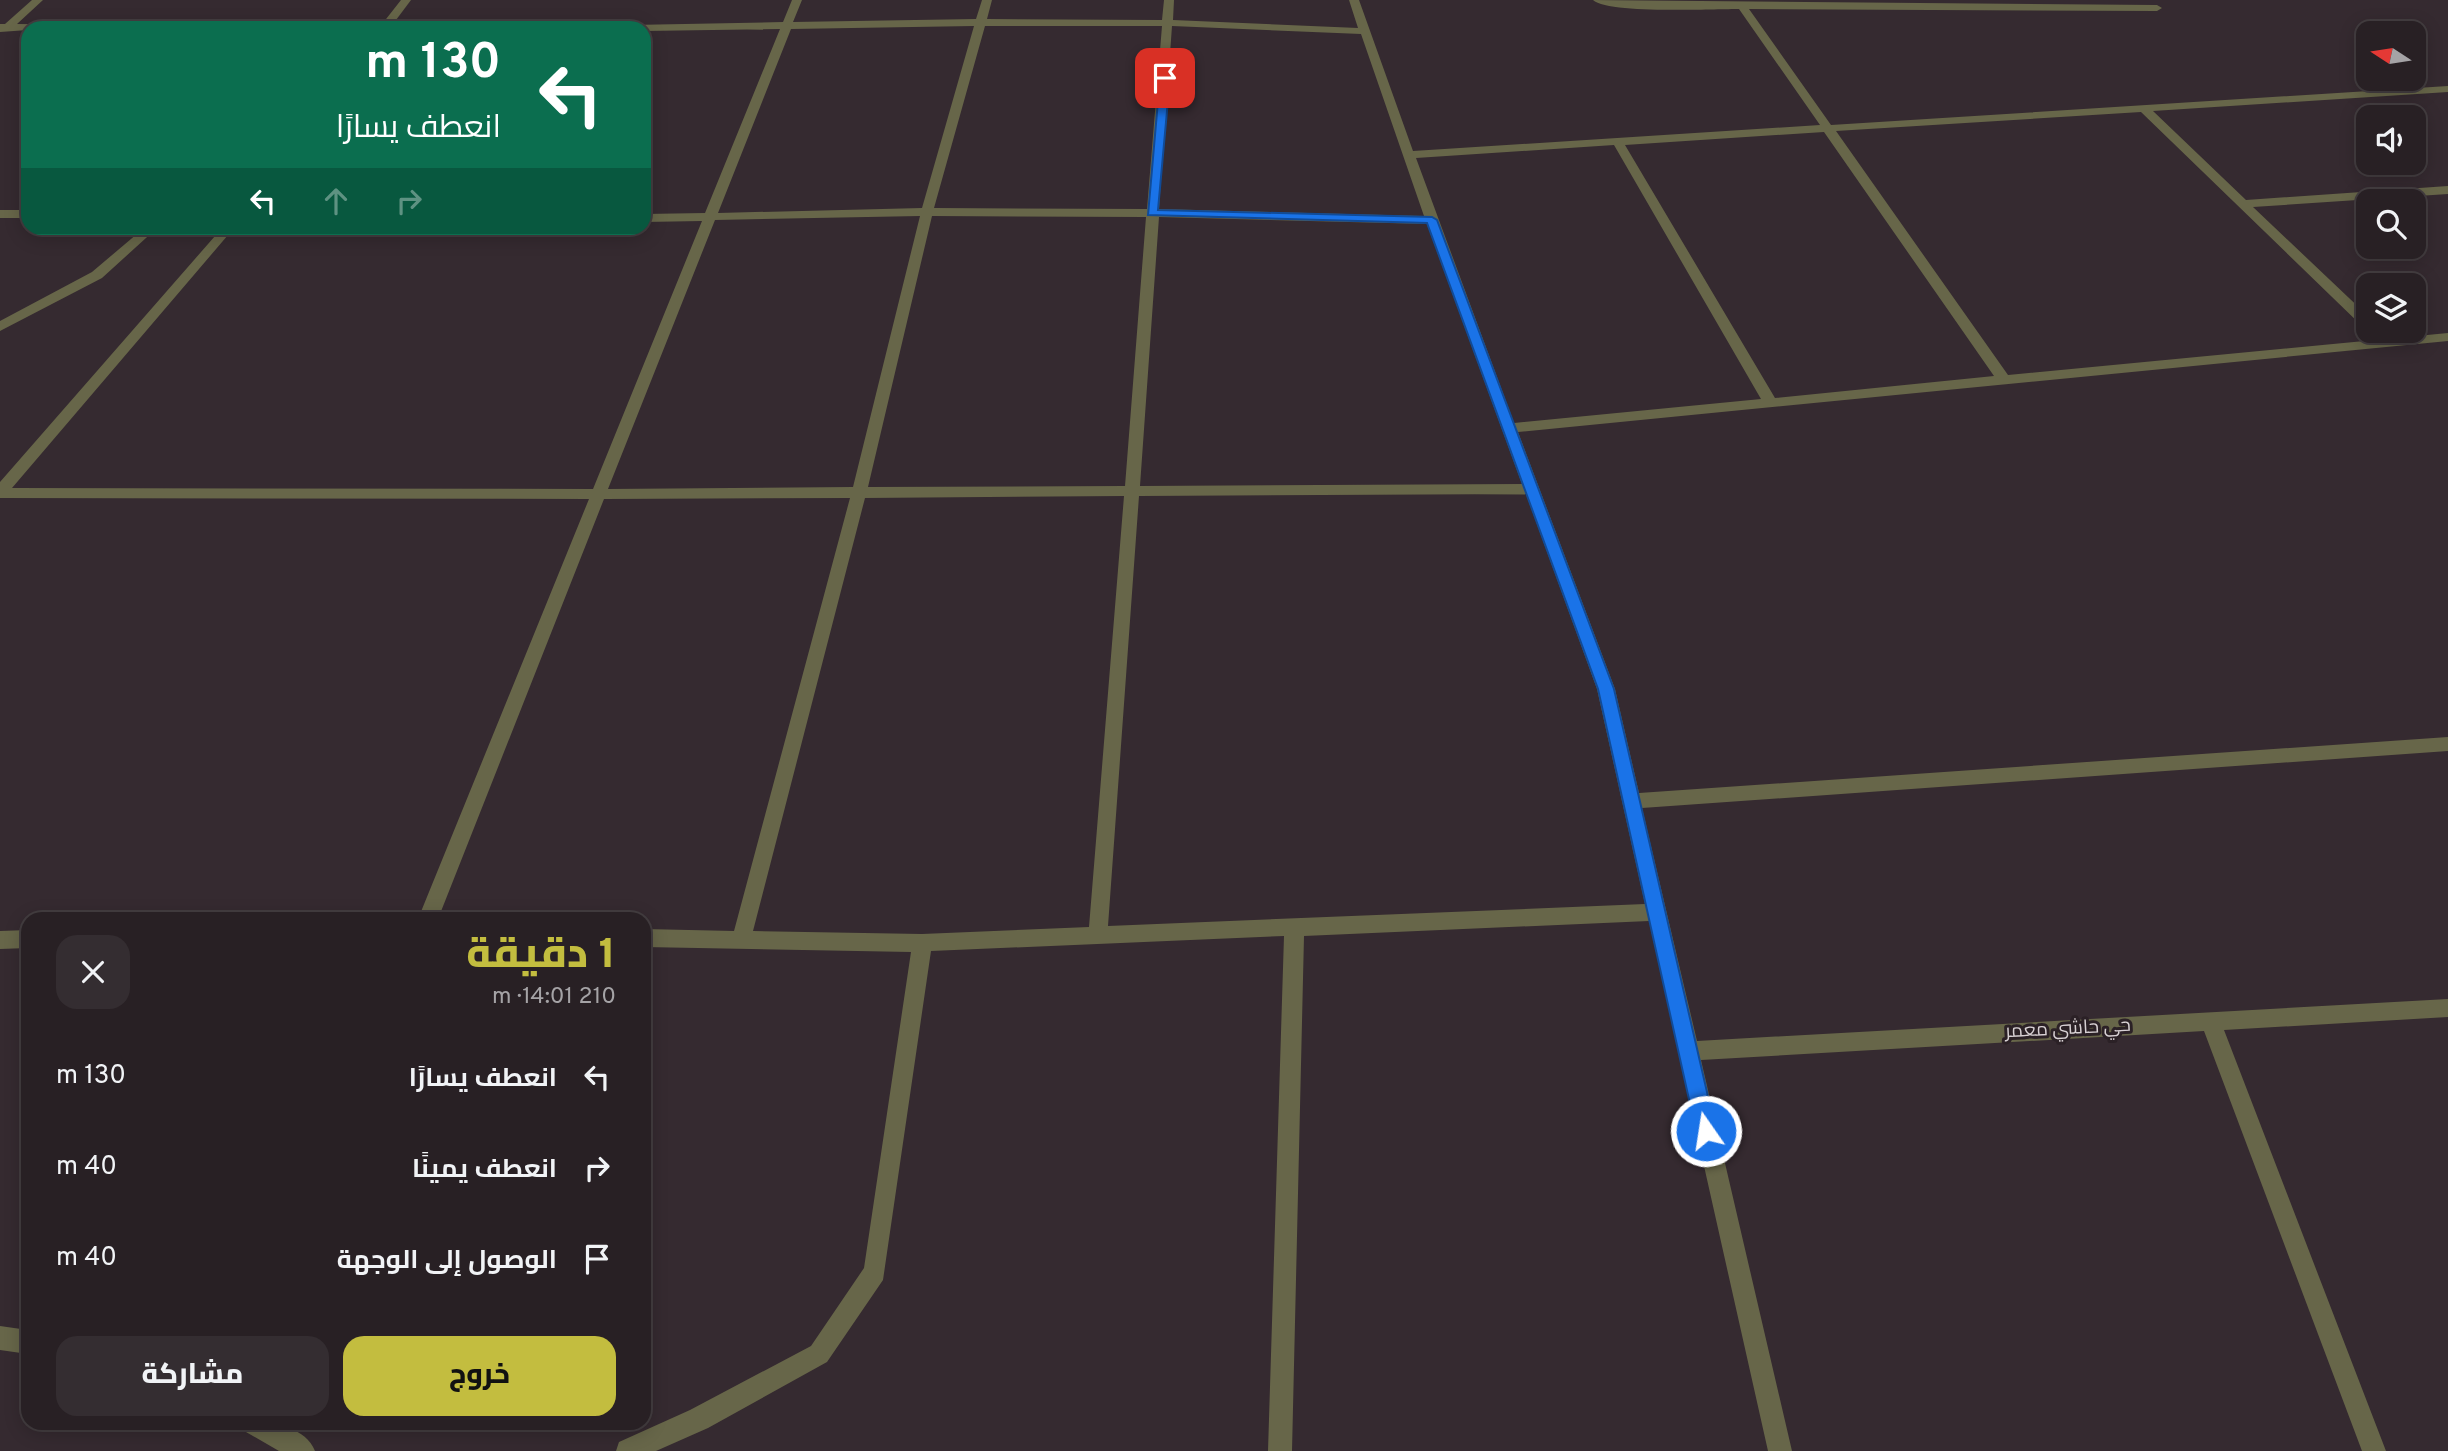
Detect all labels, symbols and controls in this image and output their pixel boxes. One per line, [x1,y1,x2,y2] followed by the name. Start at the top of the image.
[2356,21,2426,91] north arrow
[2356,21,2426,343] map controls
[365,34,501,96] text: 130 m
[1135,48,1195,108] pin
[525,49,616,140] icon: left
[1146,59,1184,97] icon: arrive
[2356,105,2426,175] button: sound
[336,109,501,149] text: انعطف يسارًا
[244,182,282,220] icon: left
[317,182,355,220] icon: ahead
[390,182,428,220] icon: right
[2356,189,2426,259] button: search
[2356,273,2426,343] button: layers
[466,930,616,983] text: 1 دقيقة
[56,935,130,1009] button: close
[492,983,616,1012] text: 210 m · 14:01
[2004,1014,2132,1045] street label: حي حاشي معمر
[578,1058,616,1096] icon: left
[56,1060,126,1093] text: 130 m
[409,1063,557,1096] text: انعطف يسارًا
[1669,1094,1743,1168] position arrow
[578,1149,616,1187] icon: right
[56,1151,117,1184] text: 40 m
[412,1154,557,1187] text: انعطف يمينًا
[578,1240,616,1278] icon: arrive
[56,1242,117,1275] text: 40 m
[337,1245,557,1278] text: الوصول إلى الوجهة
[56,1336,329,1416] button: مشاركة
[343,1336,616,1416] button: خروج

